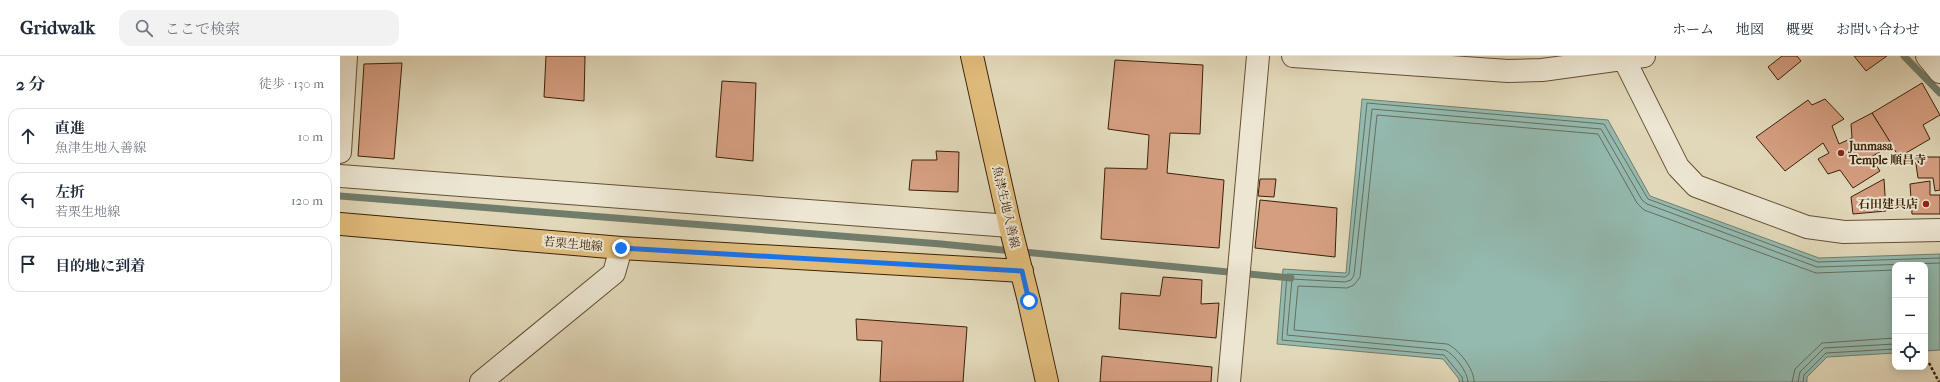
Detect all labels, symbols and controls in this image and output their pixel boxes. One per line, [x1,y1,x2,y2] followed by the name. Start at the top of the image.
[119,10,399,46] search box
[20,17,95,39] text: Gridwalk
[133,17,155,39] icon: search
[165,20,240,38] text: ここで検索
[1672,21,1714,38] text: ホーム
[1736,21,1764,38] text: 地図
[1786,21,1814,38] text: 概要
[1836,21,1920,38] text: お問い合わせ
[16,74,45,94] text: 2 分
[259,76,324,91] text: 徒歩 · 130 m
[55,119,85,137] text: 直進
[17,125,39,147] icon: ahead
[298,129,323,144] text: 10 m
[1847,139,1926,168] place label: Junmasa Temple 順昌寺
[55,140,146,155] text: 魚津生地入善線
[1836,148,1846,158] marker: Junmasa Temple 順昌寺
[990,164,1022,250] street label: 魚津生地入善線
[55,183,85,201] text: 左折
[17,189,39,211] icon: left
[291,193,323,208] text: 120 m
[1858,197,1918,211] place label: 石田建具店
[1921,199,1931,209] marker: 石田建具店
[55,204,120,219] text: 若栗生地線
[542,234,604,254] street label: 若栗生地線
[612,239,630,257] route end
[17,253,39,275] icon: arrive
[55,257,145,275] text: 目的地に到着
[1892,262,1928,370] map controls
[1892,262,1928,298] button: +
[1020,292,1038,310] route start
[1892,298,1928,334] button: −
[1892,334,1928,370] button: locate

